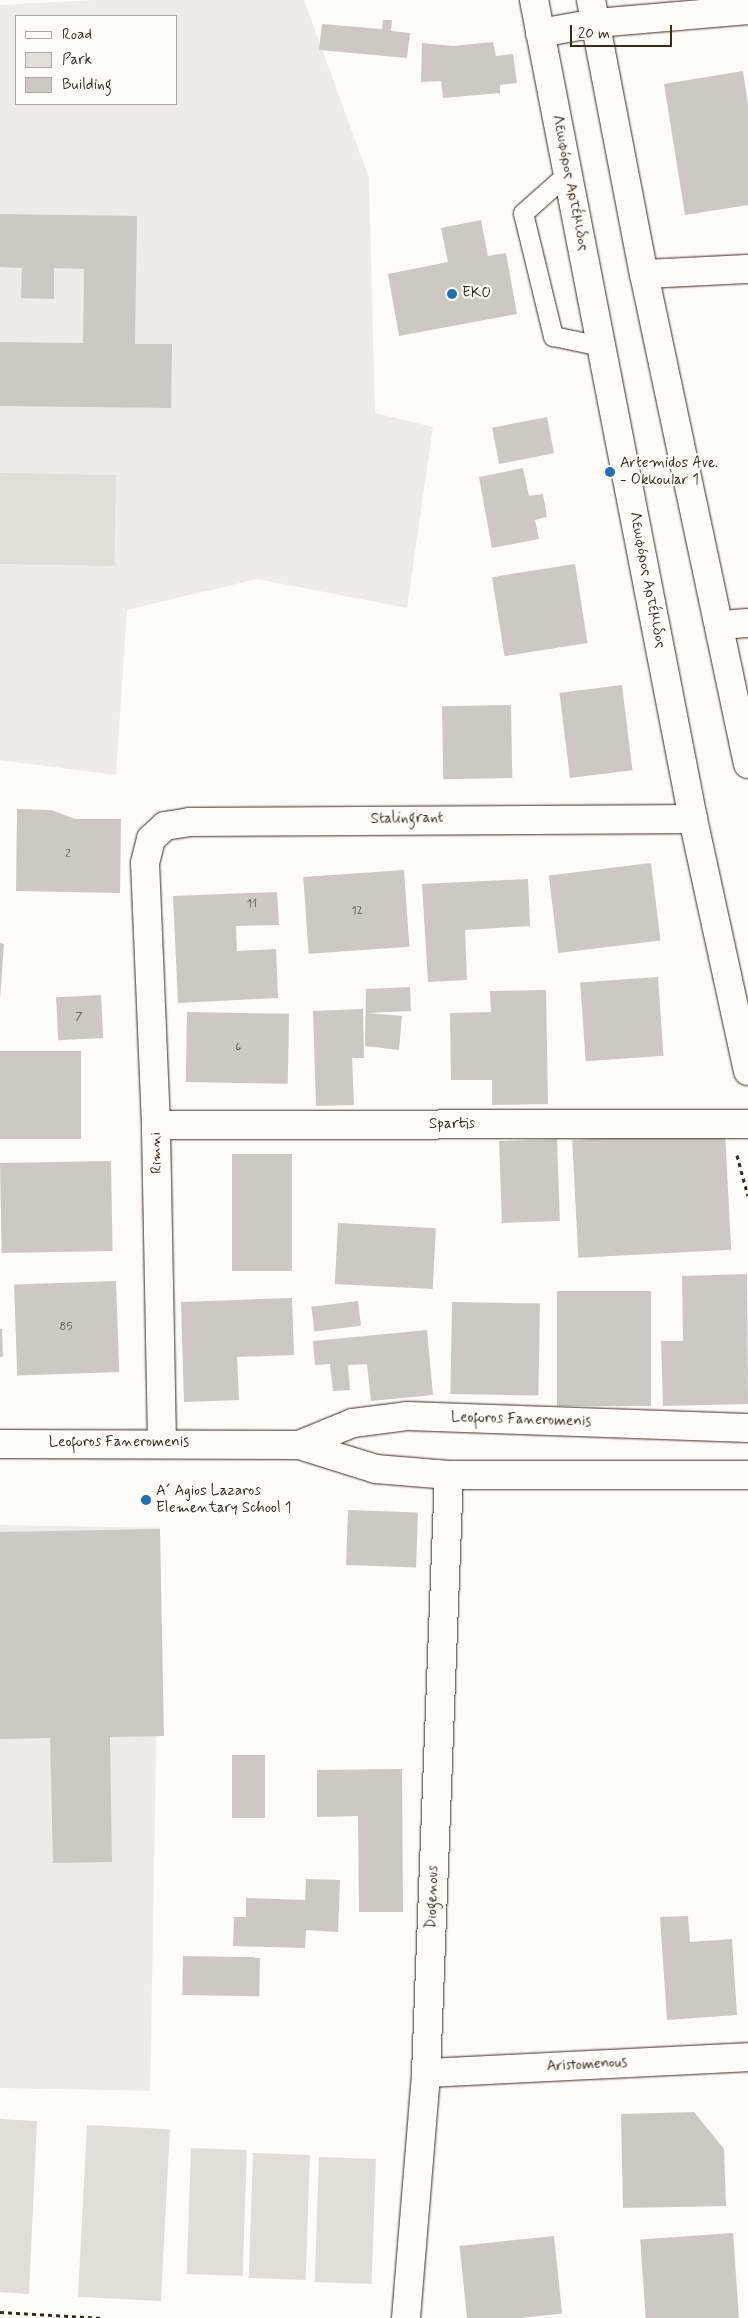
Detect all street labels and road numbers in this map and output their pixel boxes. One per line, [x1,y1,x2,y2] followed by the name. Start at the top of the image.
[548,113,592,253] street label: Λεωφόρος Αρτέμιδος
[625,510,669,650] street label: Λεωφόρος Αρτέμιδος
[371,809,443,829] street label: Stalingrant
[429,1116,475,1134] street label: Spartis
[148,1132,166,1174] street label: Rimni
[453,1409,589,1431] street label: Leoforos Faneromenis
[51,1434,187,1452] street label: Leoforos Faneromenis
[423,1865,443,1929] street label: Diogenous
[546,2054,628,2076] street label: Aristomenous

